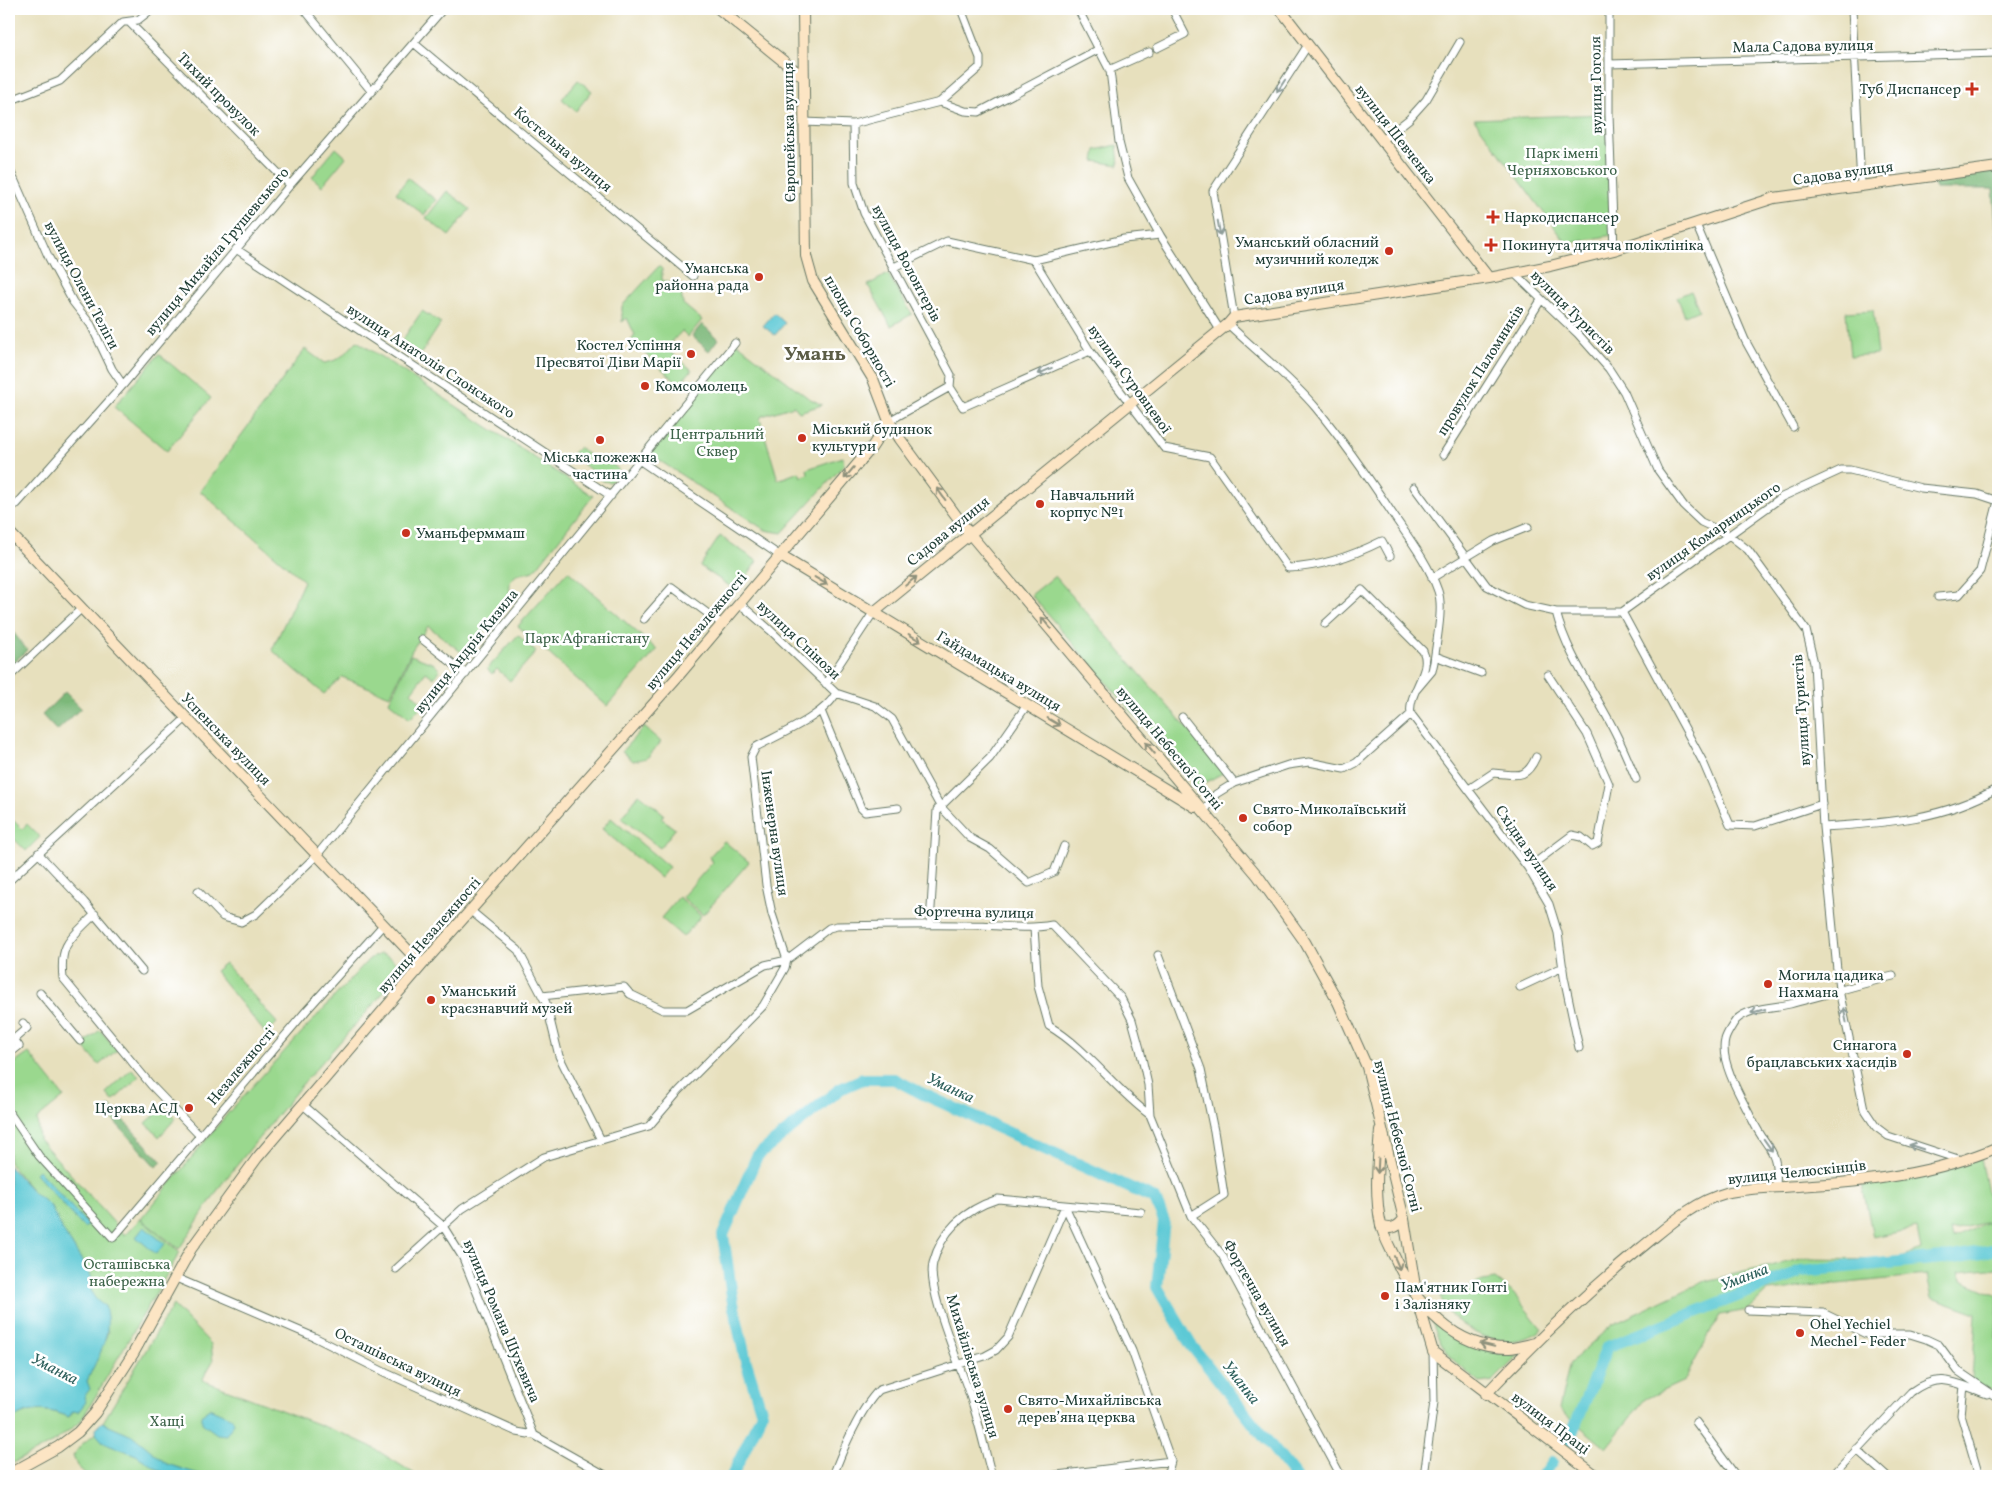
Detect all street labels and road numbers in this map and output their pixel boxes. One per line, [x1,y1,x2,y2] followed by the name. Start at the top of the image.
[1586,36,1609,134] street label: вулиця Гоголя
[1732,36,1874,59] street label: Мала Садова вулиця
[171,49,264,142] street label: Тихий провулок
[779,62,802,202] street label: Європейська вулиця
[1349,81,1440,189] street label: вулиця Шевченка
[508,103,616,198] street label: Костельна вулиця
[1792,157,1895,192] street label: Садова вулиця
[141,163,295,341] street label: вулиця Михайла Грушевського
[866,201,945,326] street label: вулиця Волонтерів
[38,218,123,354] street label: вулиця Олени Теліги
[1525,266,1619,360] street label: вулиця Туристів
[818,272,899,392] street label: площа Соборності
[1243,275,1346,312] street label: Садова вулиця
[342,300,518,425] street label: вулиця Анатолія Слонського
[1433,301,1530,440] street label: провулок Паломників
[1082,321,1176,439] street label: вулиця Суровцевої
[1642,478,1786,587] street label: вулиця Комарницького
[903,492,995,572] street label: Садова вулиця
[642,569,753,695] street label: вулиця Незалежності
[410,585,524,719] street label: вулиця Андрія Кизила
[751,597,845,686] street label: вулиця Спінози
[932,627,1065,718] street label: Гайдамацька вулиця
[1788,653,1817,766] street label: вулиця Туристів
[1111,683,1227,815] street label: вулиця Небесної Сотні
[175,689,275,791] street label: Успенська вулиця
[754,769,793,898] street label: Інженерна вулиця
[1489,802,1562,896] street label: Східна вулиця
[374,873,486,999] street label: вулиця Незалежності
[914,902,1034,925] street label: Фортечна вулиця
[203,1021,283,1111] street label: Незалежності'
[1368,1058,1426,1214] street label: вулиця Небесної Сотні
[1727,1156,1867,1191] street label: вулиця Челюскінців
[457,1237,545,1406] street label: вулиця Романа Шухевича
[1217,1237,1295,1351] street label: Фортечна вулиця
[940,1292,1003,1441] street label: Михайлівська вулиця
[330,1323,465,1403] street label: Осташівська вулиця
[1507,1388,1594,1461] street label: вулиця Праці

